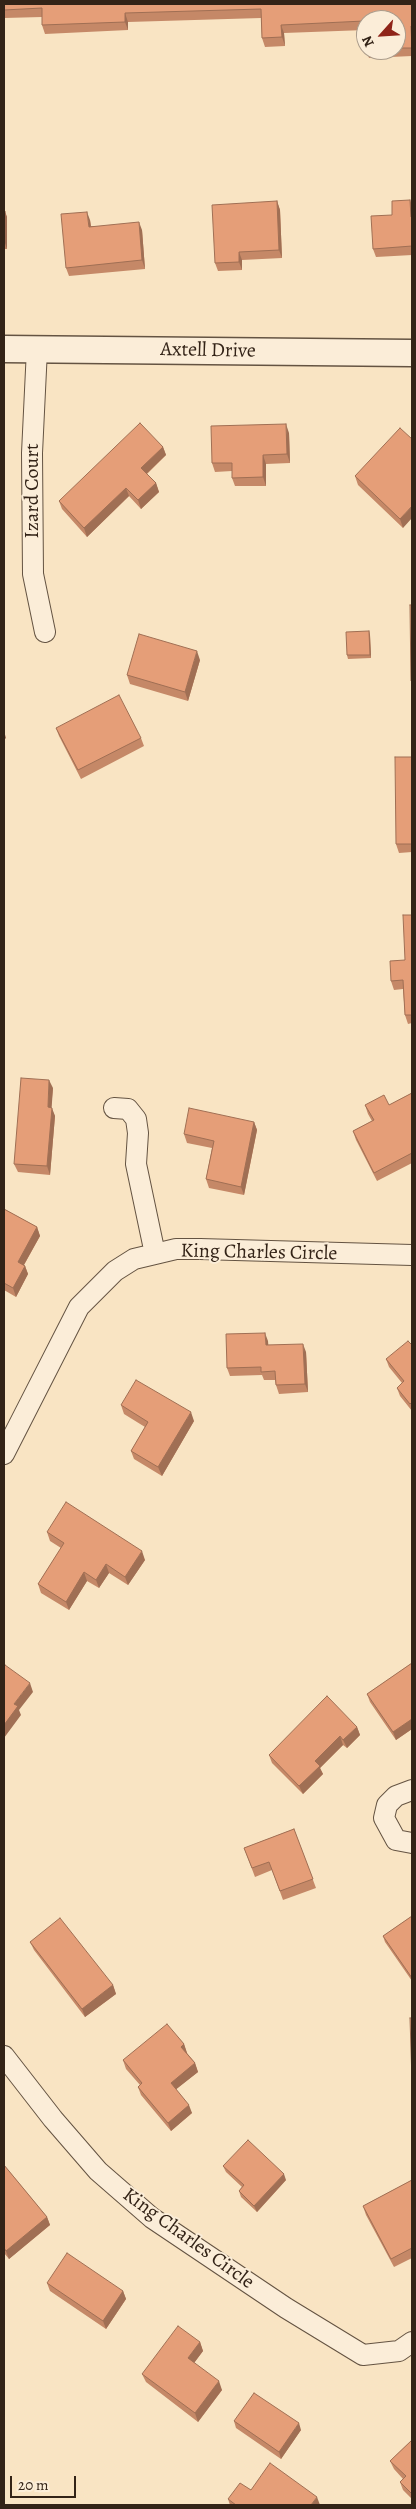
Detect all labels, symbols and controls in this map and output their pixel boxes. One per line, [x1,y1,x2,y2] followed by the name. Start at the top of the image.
[356,10,406,60] north arrow
[357,33,379,50] text: N
[160,338,256,364] street label: Axtell Drive
[21,443,45,539] street label: Izard Court
[180,1240,338,1266] street label: King Charles Circle
[118,2183,258,2295] street label: King Charles Circle
[12,2466,79,2498] scale bar
[18,2475,49,2495] text: 20 m

